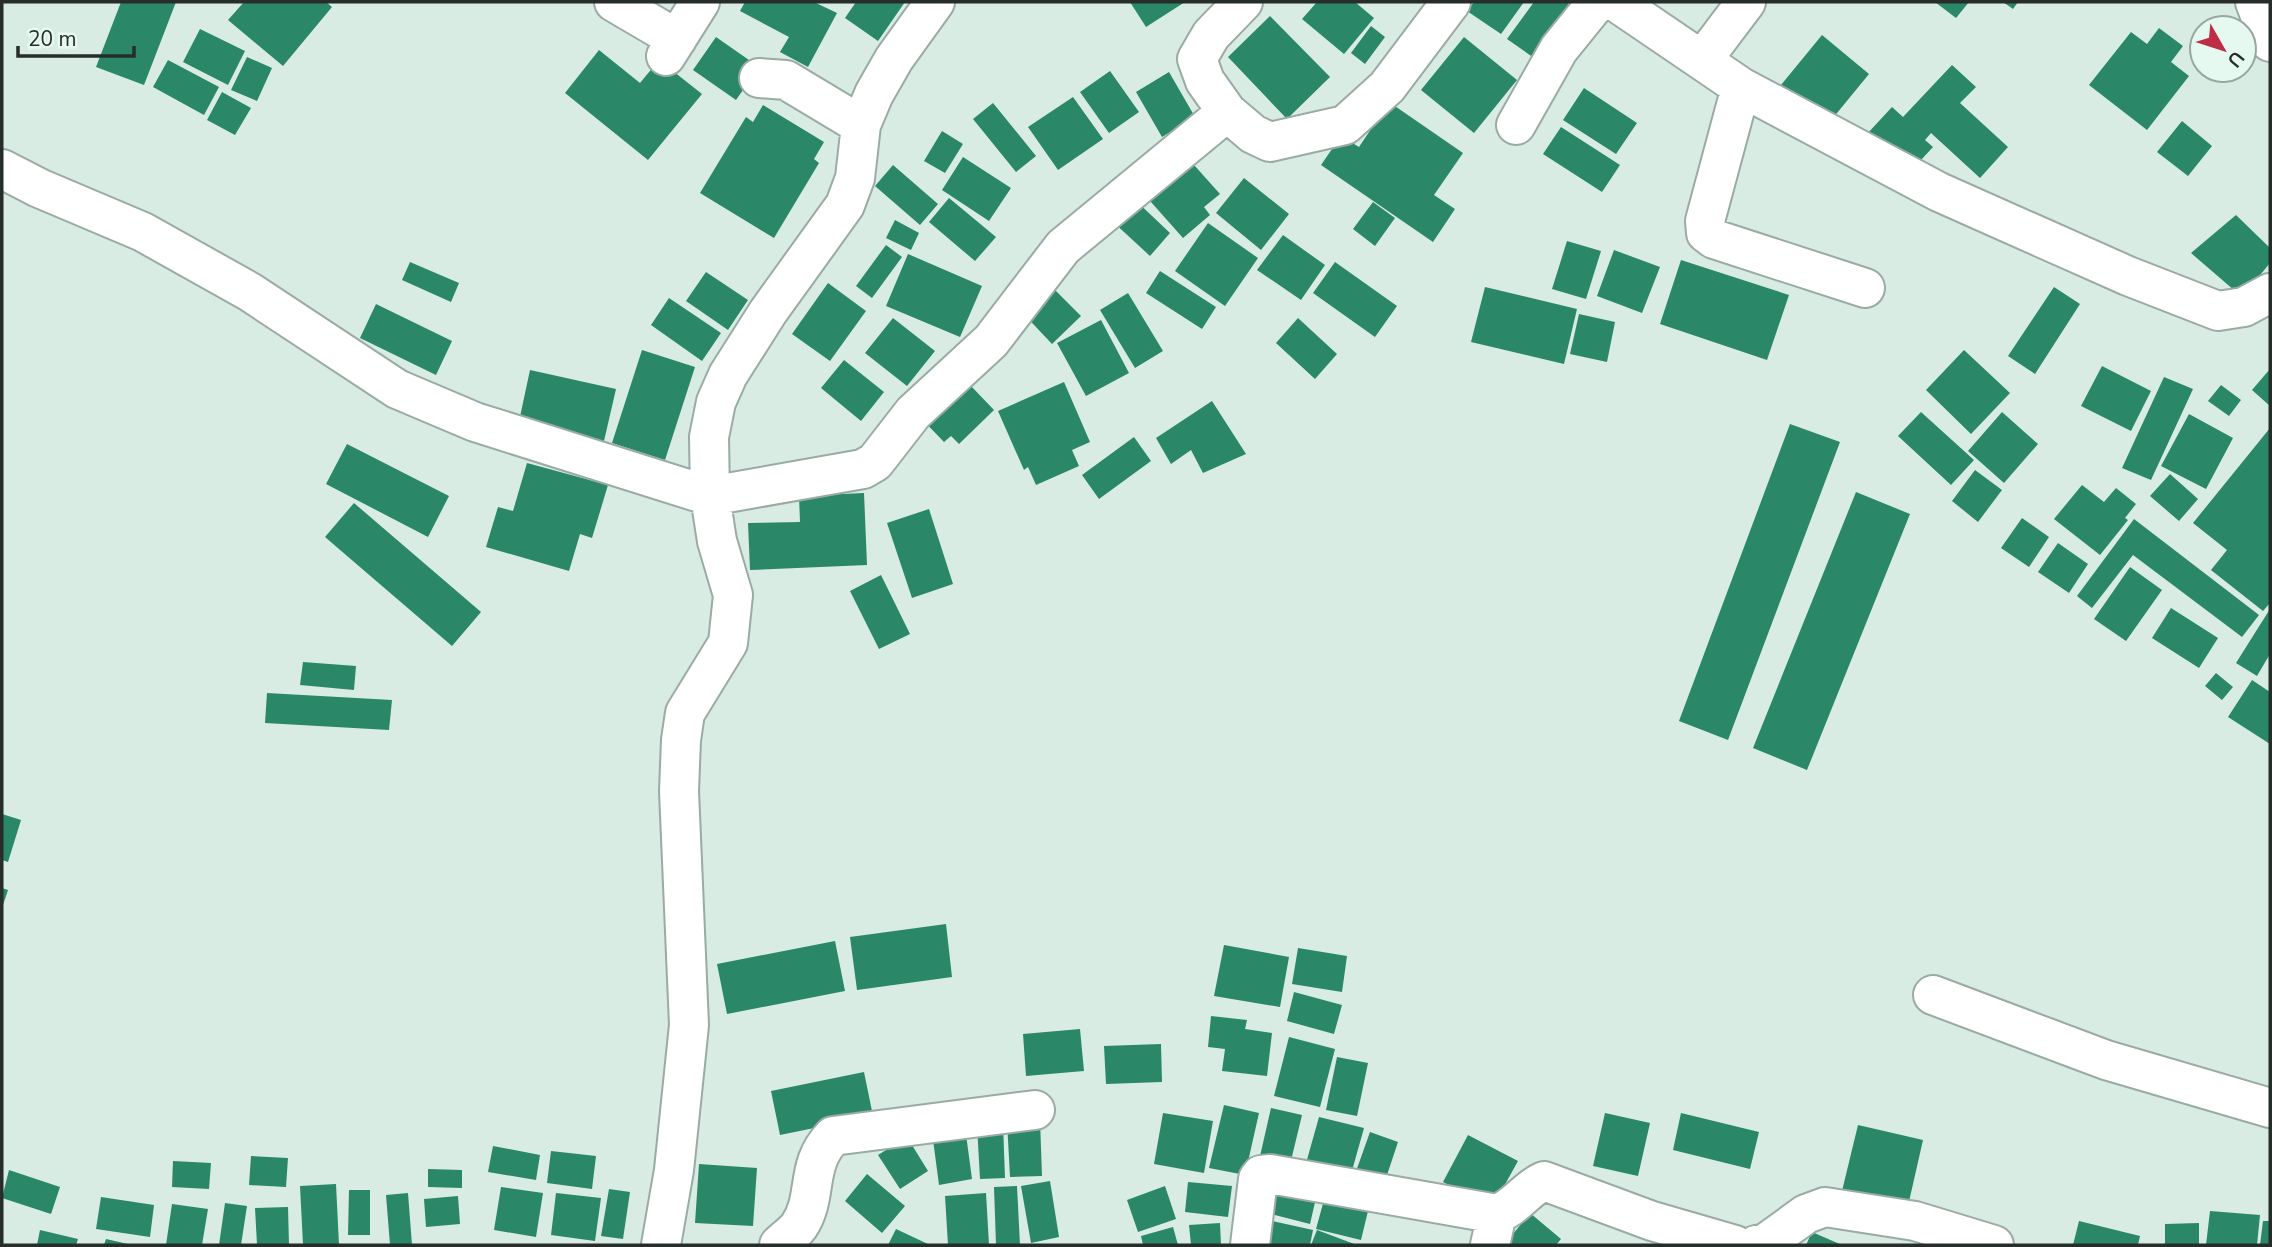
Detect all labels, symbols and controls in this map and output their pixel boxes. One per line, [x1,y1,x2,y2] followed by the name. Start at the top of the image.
[18,14,133,58] scale bar
[2188,14,2258,84] north arrow
[28,25,77,53] text: 20 m
[2221,45,2250,73] text: U

